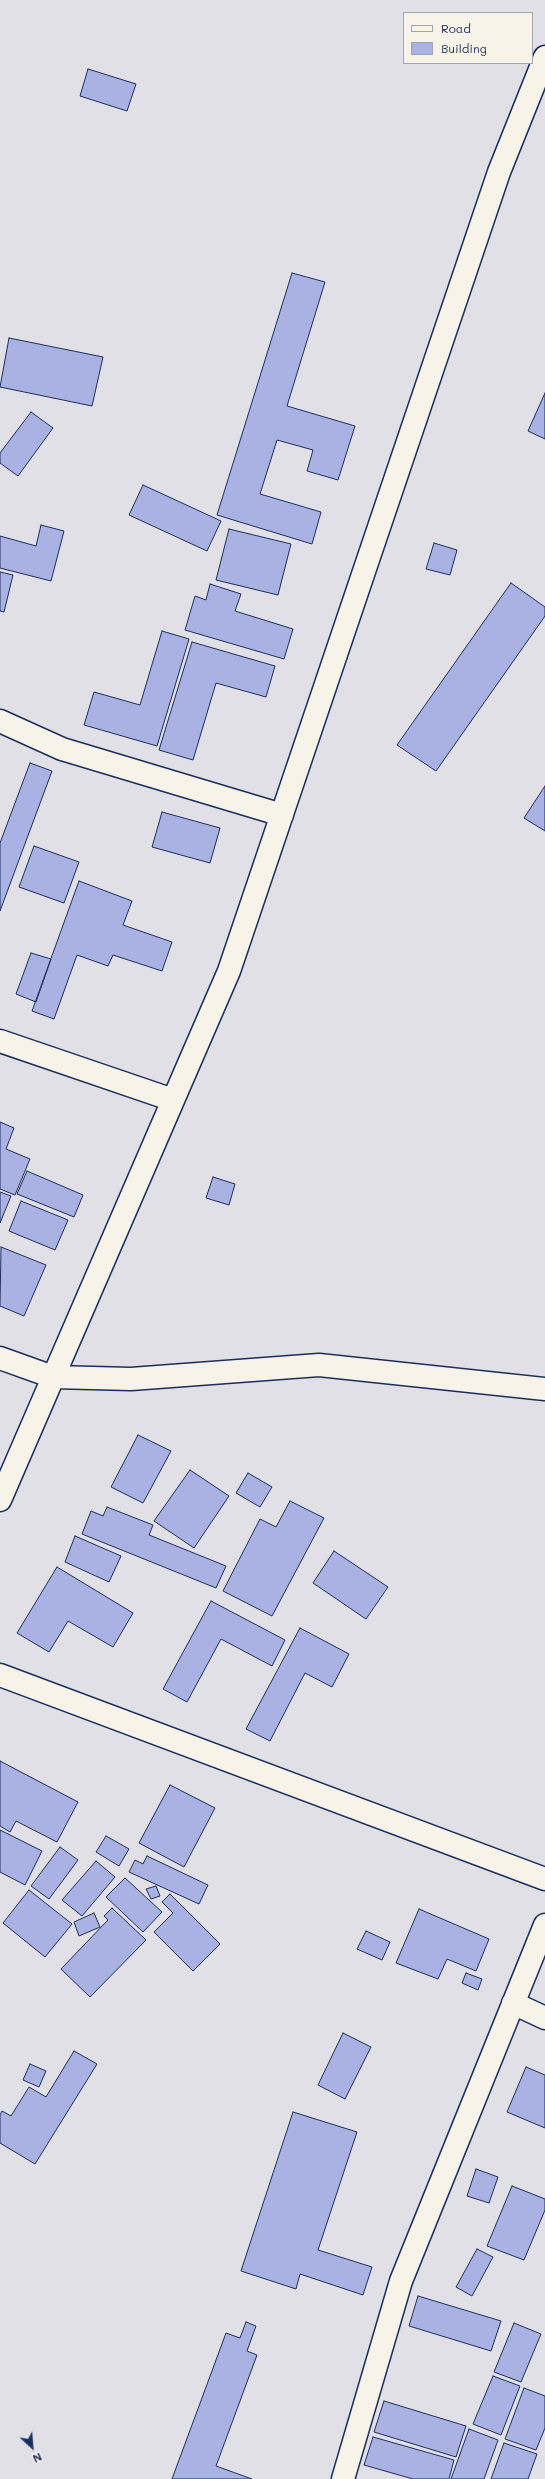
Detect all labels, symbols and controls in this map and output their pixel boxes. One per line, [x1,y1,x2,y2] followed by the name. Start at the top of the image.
[403,12,533,64] legend
[441,20,471,36] text: Road
[441,40,487,56] text: Building
[12,2427,52,2467] north arrow
[30,2450,45,2467] text: N

